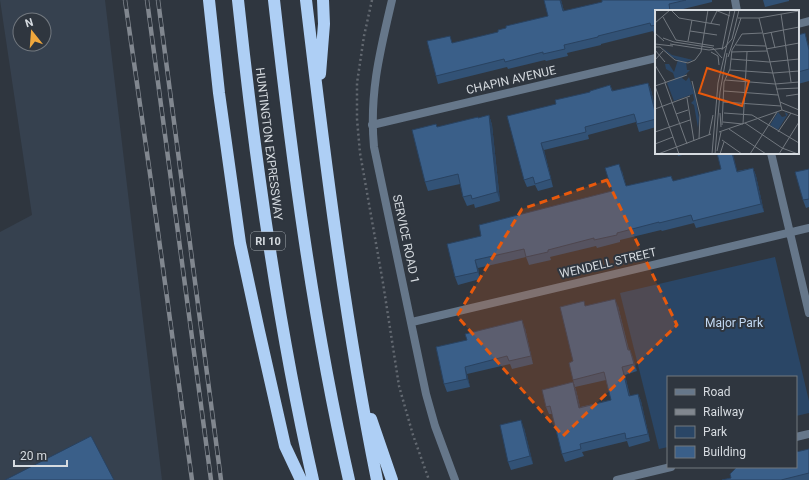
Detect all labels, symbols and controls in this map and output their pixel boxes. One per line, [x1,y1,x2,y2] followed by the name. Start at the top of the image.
[655,10,799,154] inset map
[12,12,52,52] north arrow
[24,15,35,30] text: N
[465,63,557,97] street label: CHAPIN AVENUE
[253,67,285,222] street label: HUNTINGTON EXPRESSWAY
[390,193,422,285] street label: SERVICE ROAD 1
[251,232,285,250] road number: RI 10
[558,245,658,281] street label: WENDELL STREET
[705,316,764,330] park label: Major Park
[667,376,797,468] legend
[703,385,731,399] text: Road
[703,405,744,419] text: Railway
[703,425,728,439] text: Park
[14,442,67,468] scale bar
[703,445,746,459] text: Building
[20,449,47,463] text: 20 m

